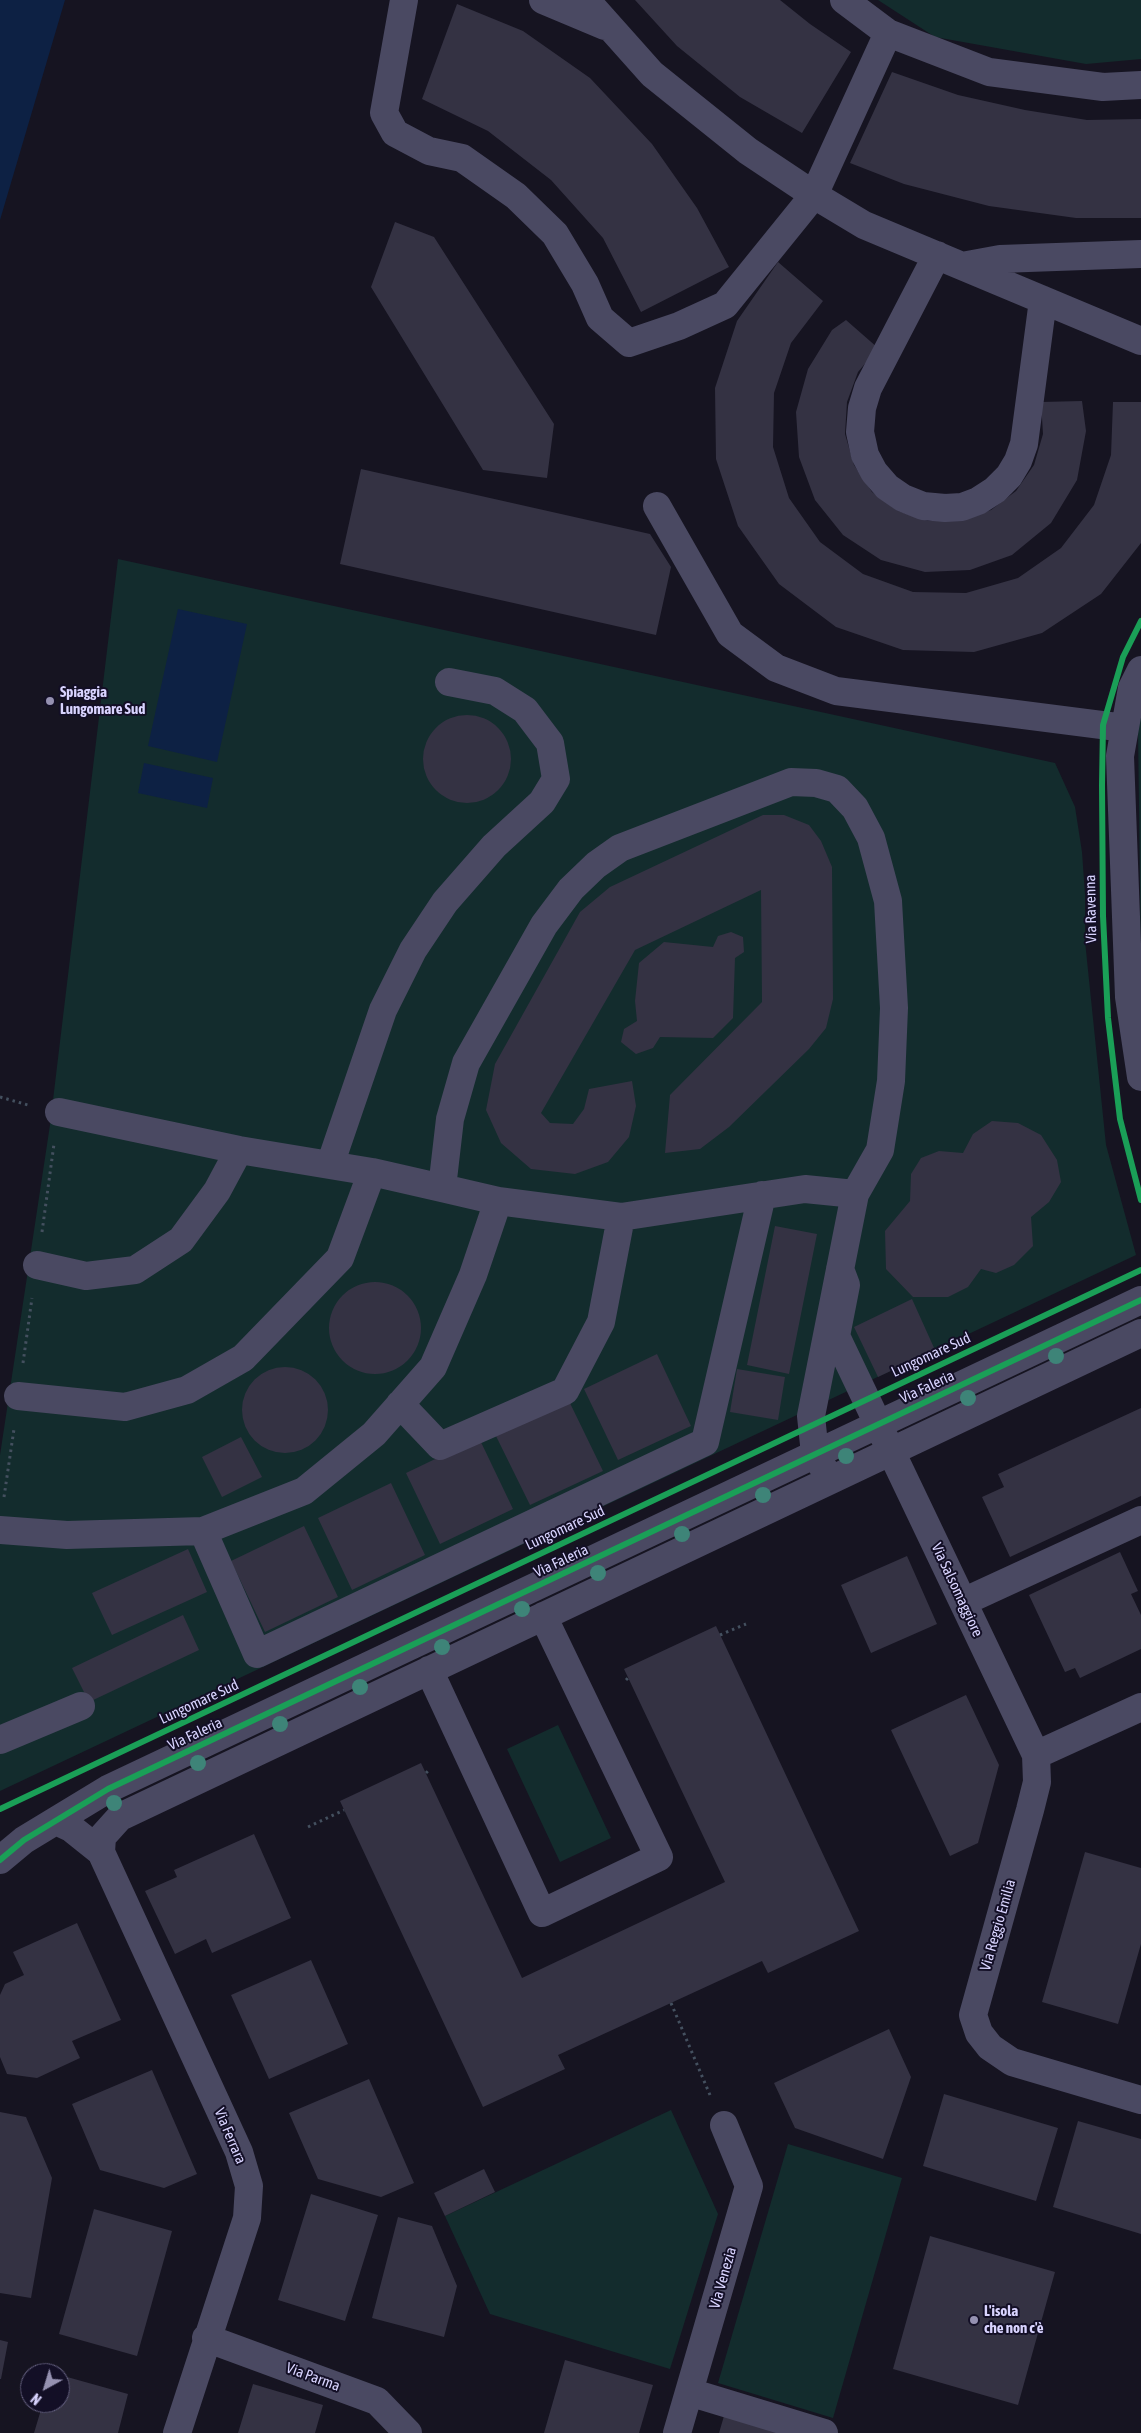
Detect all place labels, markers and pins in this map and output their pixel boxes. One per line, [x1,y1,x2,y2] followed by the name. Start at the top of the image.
[60,683,145,718] place label: Spiaggia Lungomare Sud
[44,695,56,707] marker: Spiaggia Lungomare Sud
[984,2302,1044,2337] place label: L'isola che non c'è
[968,2314,980,2326] marker: L'isola che non c'è

